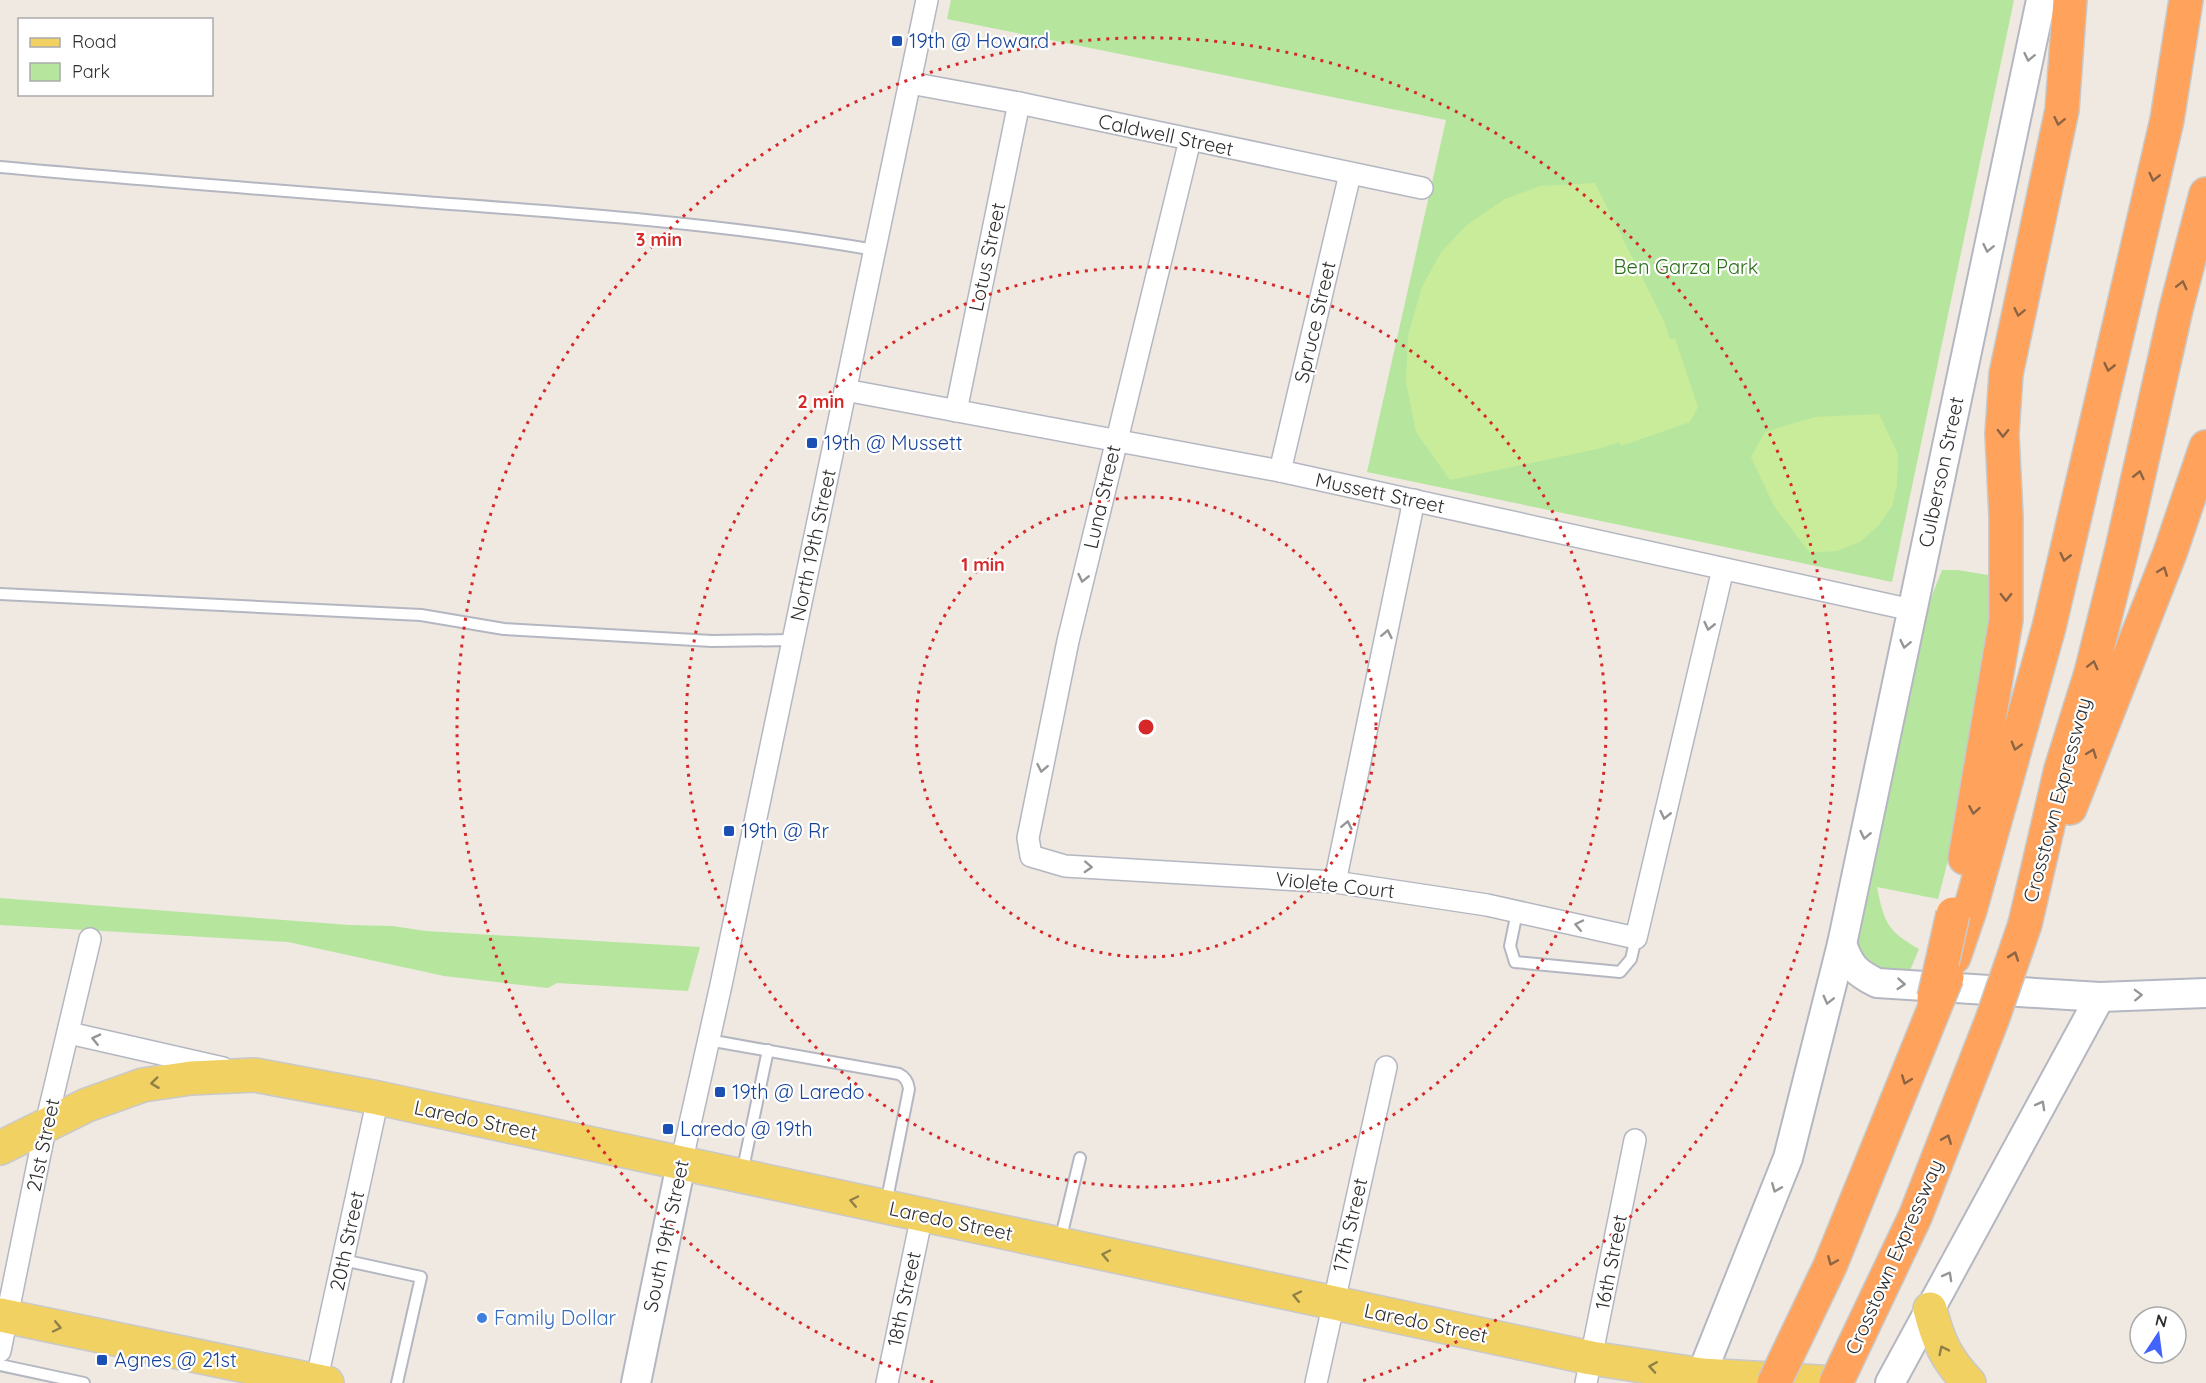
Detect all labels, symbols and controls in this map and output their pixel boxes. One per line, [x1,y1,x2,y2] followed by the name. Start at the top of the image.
[18,18,213,96] legend
[909,28,1049,53] place label: 19th @ Howard
[72,30,117,53] text: Road
[890,34,904,48] marker: 19th @ Howard
[2023,52,2036,62] one-way arrow
[72,60,110,83] text: Park
[1096,108,1236,161] street label: Caldwell Street
[2053,116,2066,126] one-way arrow
[2148,172,2161,182] one-way arrow
[963,200,1010,313] street label: Lotus Street
[636,228,682,251] text: 3 min
[1983,243,1996,253] one-way arrow
[1614,254,1758,279] park label: Ben Garza Park
[1288,258,1341,385] street label: Spruce Street
[2175,281,2188,291] one-way arrow
[2013,306,2026,316] one-way arrow
[2104,362,2117,372] one-way arrow
[798,390,844,413] text: 2 min
[1912,394,1969,549] street label: Culberson Street
[1996,428,2009,437] one-way arrow
[824,430,963,455] place label: 19th @ Mussett
[805,436,819,450] marker: 19th @ Mussett
[1077,442,1126,551] street label: Luna Street
[784,466,841,623] street label: North 19th Street
[1313,467,1447,518] street label: Mussett Street
[2131,471,2144,481] one-way arrow
[2060,552,2073,562] one-way arrow
[961,553,1005,576] text: 1 min
[2156,566,2168,577] one-way arrow
[1077,572,1090,582] one-way arrow
[2000,592,2012,601] one-way arrow
[1704,620,1717,630] one-way arrow
[1379,629,1392,639] one-way arrow
[1899,639,1912,649] one-way arrow
[2085,660,2098,670] one-way arrow
[2017,695,2096,905] street label: Crosstown Expressway
[1136,717,1156,737] centre of rings
[2011,740,2023,750] one-way arrow
[2085,748,2097,759] one-way arrow
[1036,763,1049,773] one-way arrow
[1968,806,1980,815] one-way arrow
[1660,810,1673,820] one-way arrow
[741,818,829,843] place label: 19th @ Rr
[1340,820,1353,830] one-way arrow
[722,824,736,838] marker: 19th @ Rr
[1859,830,1872,840] one-way arrow
[1083,860,1092,873] one-way arrow
[1274,866,1396,903] street label: Violete Court
[1575,920,1585,933] one-way arrow
[2007,951,2019,962] one-way arrow
[1897,978,1906,991] one-way arrow
[2133,989,2142,1002] one-way arrow
[1822,995,1835,1005] one-way arrow
[91,1033,101,1046] one-way arrow
[1901,1074,1913,1085] one-way arrow
[151,1076,160,1089] one-way arrow
[732,1079,865,1104] place label: 19th @ Laredo
[713,1085,727,1099] marker: 19th @ Laredo
[412,1094,540,1145] street label: Laredo Street
[20,1096,65,1194] street label: 21st Street
[2034,1101,2045,1111] one-way arrow
[680,1116,813,1141] place label: Laredo @ 19th
[661,1122,675,1136] marker: Laredo @ 19th
[1940,1134,1952,1145] one-way arrow
[1839,1155,1948,1358] street label: Crosstown Expressway
[637,1157,694,1314] street label: South 19th Street
[1327,1175,1373,1274] street label: 17th Street
[1771,1182,1783,1193] one-way arrow
[324,1189,369,1293] street label: 20th Street
[849,1195,859,1208] one-way arrow
[887,1195,1015,1246] street label: Laredo Street
[1589,1212,1632,1312] street label: 16th Street
[881,1249,926,1349] street label: 18th Street
[1102,1249,1112,1262] one-way arrow
[1827,1254,1839,1265] one-way arrow
[1941,1272,1952,1283] one-way arrow
[1292,1290,1302,1303] one-way arrow
[1362,1297,1490,1348] street label: Laredo Street
[494,1305,617,1330] place label: Family Dollar
[2128,1305,2188,1365] north arrow
[2153,1309,2169,1331] text: N
[475,1311,489,1325] marker: Family Dollar
[52,1320,62,1333] one-way arrow
[1939,1345,1951,1356] one-way arrow
[114,1347,237,1372] place label: Agnes @ 21st
[95,1353,109,1367] marker: Agnes @ 21st
[1648,1362,1657,1374] one-way arrow

